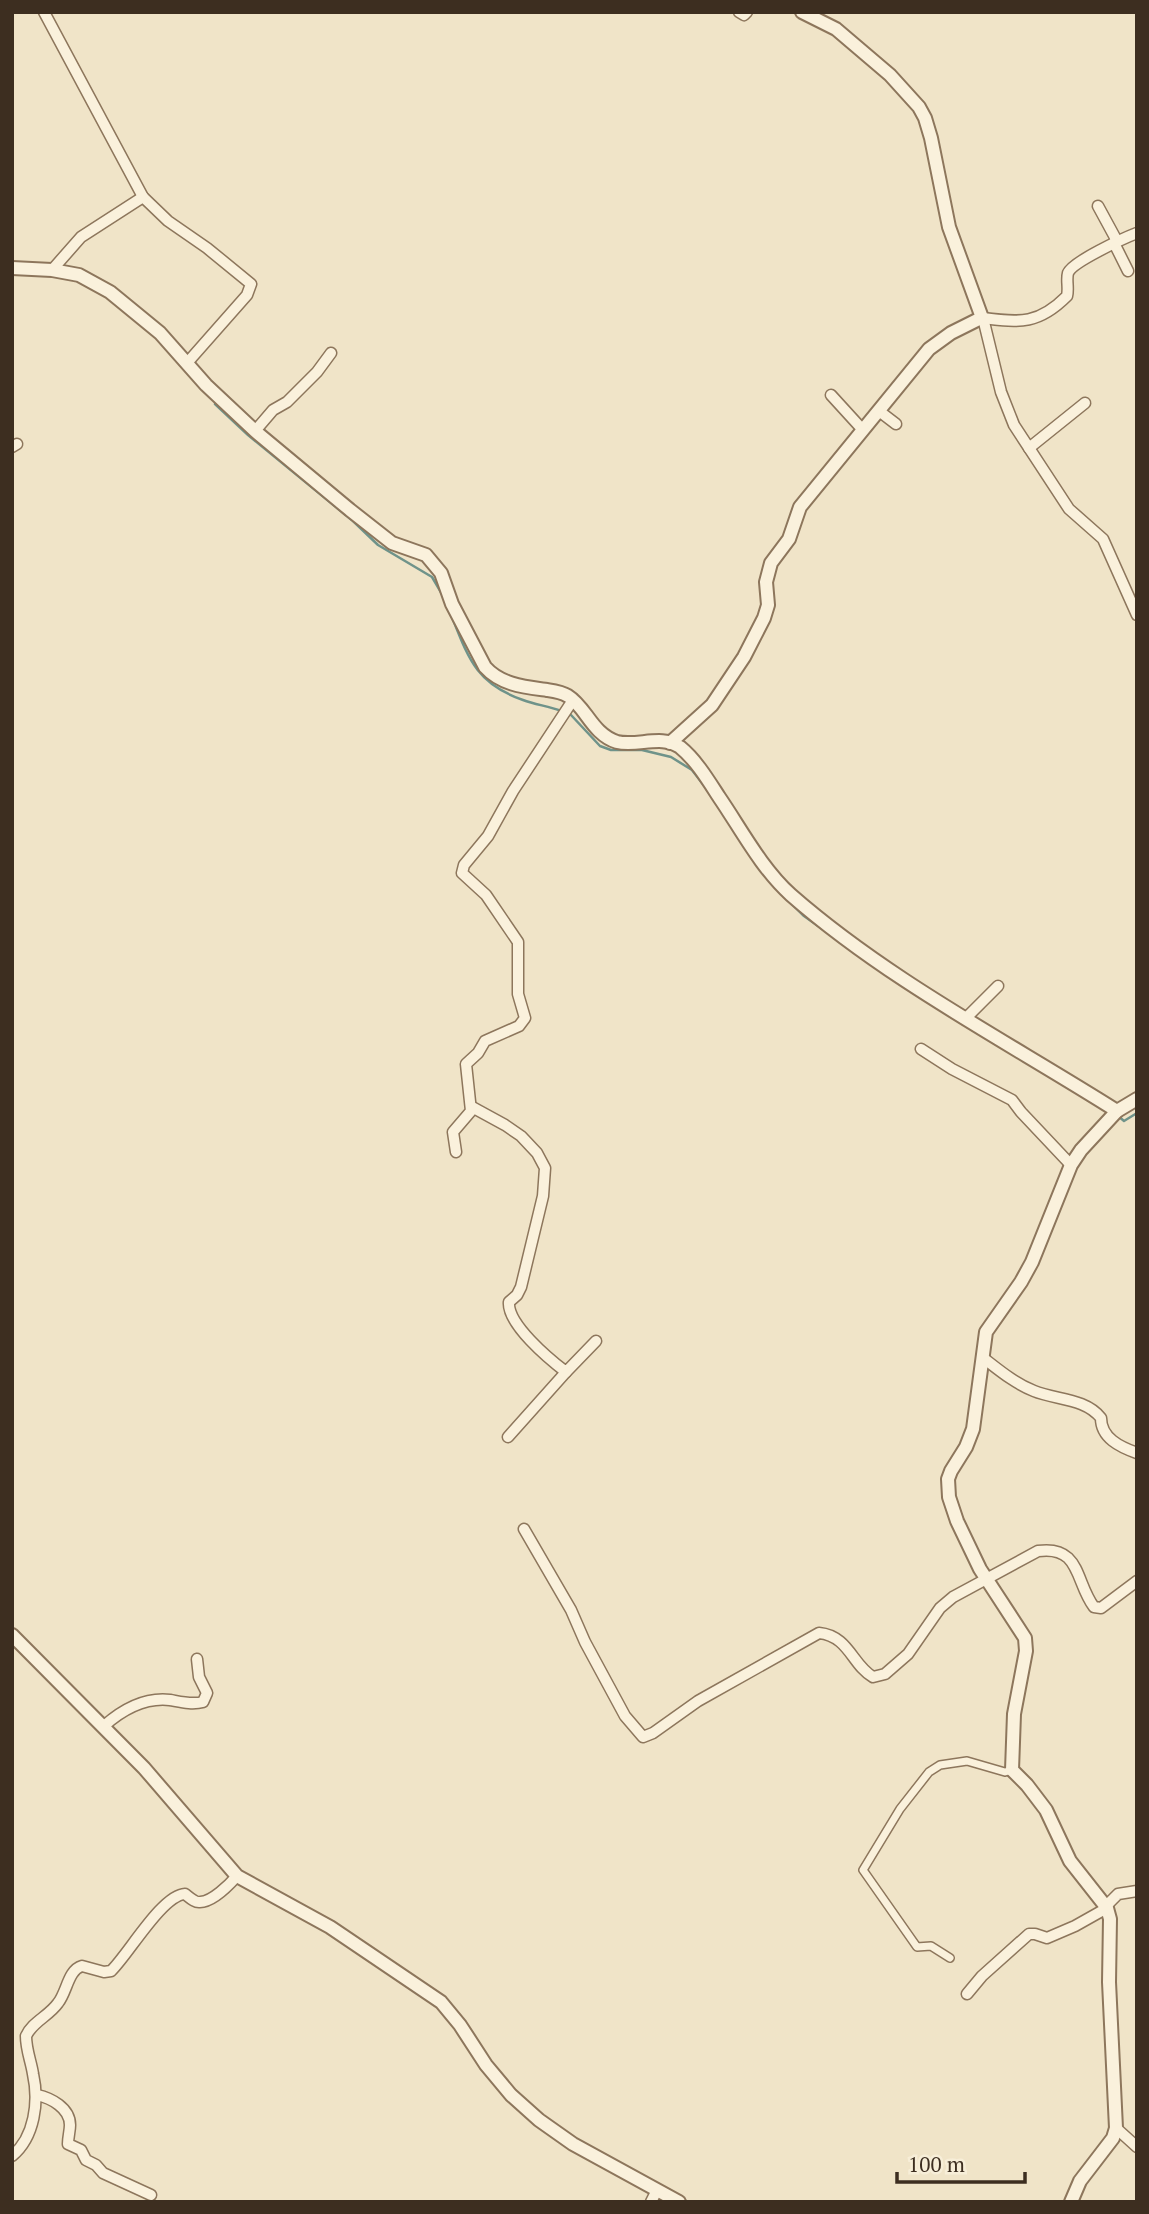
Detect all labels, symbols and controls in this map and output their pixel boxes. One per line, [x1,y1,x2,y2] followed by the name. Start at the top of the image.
[897,2140,1025,2184] scale bar
[908,2150,965,2178] text: 100 m

